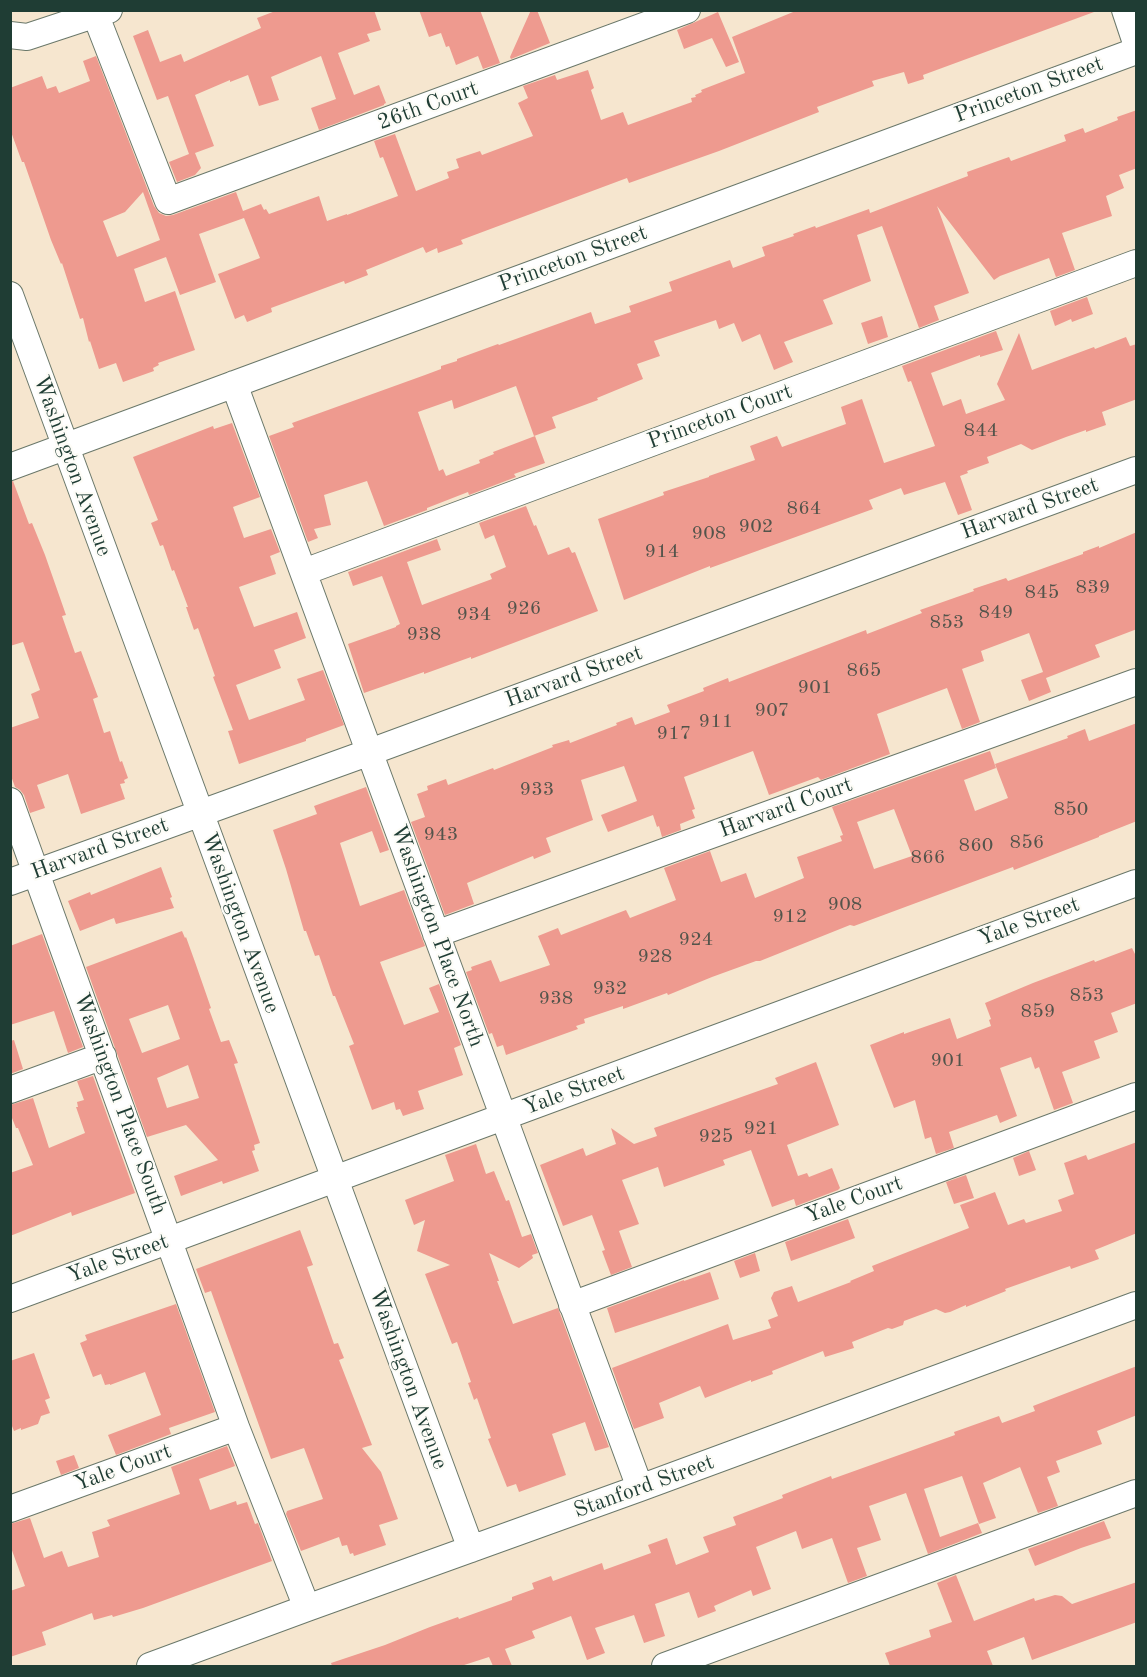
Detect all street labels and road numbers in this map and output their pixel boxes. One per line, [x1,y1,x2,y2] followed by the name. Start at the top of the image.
[951,51,1107,129] street label: Princeton Street
[374,76,482,136] street label: 26th Court
[495,220,651,298] street label: Princeton Street
[27,372,117,560] street label: Washington Avenue
[644,379,796,455] street label: Princeton Court
[958,472,1102,546] street label: Harvard Street
[502,640,646,714] street label: Harvard Street
[716,772,856,844] street label: Harvard Court
[28,812,172,886] street label: Harvard Street
[384,821,490,1051] street label: Washington Place North
[195,829,285,1017] street label: Washington Avenue
[975,891,1083,953] street label: Yale Street
[68,990,172,1218] street label: Washington Place South
[520,1060,628,1122] street label: Yale Street
[802,1170,906,1230] street label: Yale Court
[64,1228,172,1290] street label: Yale Street
[363,1285,453,1473] street label: Washington Avenue
[71,1438,175,1498] street label: Yale Court
[570,1449,718,1525] street label: Stanford Street

